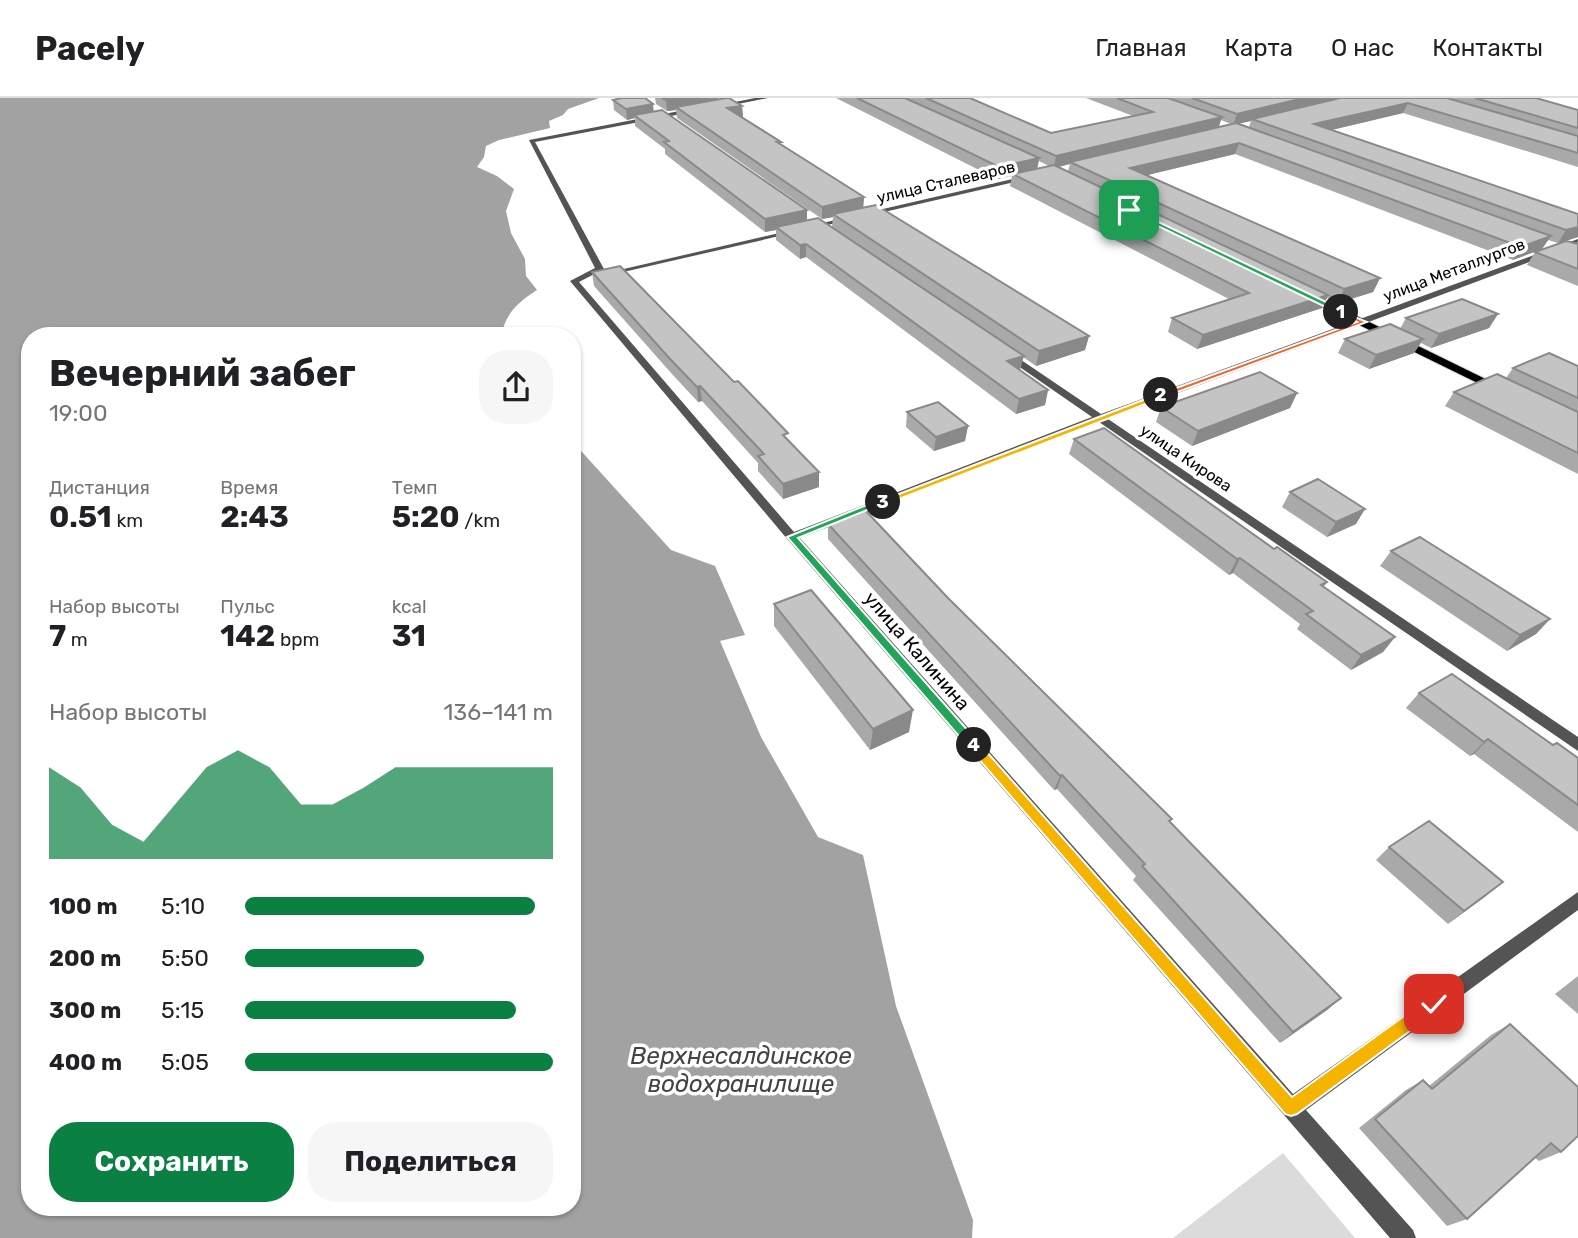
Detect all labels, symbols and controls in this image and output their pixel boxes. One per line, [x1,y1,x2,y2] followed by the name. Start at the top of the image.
[35,29,145,68] text: Pacely
[1095,34,1187,62] text: Главная
[1225,34,1293,62] text: Карта
[1331,34,1394,62] text: О нас
[1432,34,1543,62] text: Контакты
[875,157,1017,207] street label: улица Сталеваров
[1099,180,1159,240] pin
[1110,191,1148,229] icon: arrive
[1380,234,1528,306] street label: улица Металлургов
[1324,294,1358,330] pin: 1
[1336,300,1345,323] text: 1
[49,350,356,396] text: Вечерний забег
[479,350,553,424] button: share
[1144,378,1178,412] pin: 2
[1154,383,1167,406] text: 2
[49,399,108,427] text: 19:00
[1137,420,1235,496] street label: улица Кирова
[49,476,150,499] text: Дистанция
[220,476,278,499] text: Время
[392,476,438,499] text: Темп
[866,484,900,520] pin: 3
[876,490,889,513] text: 3
[49,499,112,535] text: 0.51
[220,499,289,535] text: 2:43
[392,499,460,535] text: 5:20
[112,509,143,532] text: km
[460,509,500,532] text: /km
[859,587,975,715] street label: улица Калинина
[49,595,180,618] text: Набор высоты
[220,595,275,618] text: Пульс
[392,595,427,618] text: kcal
[49,618,66,654] text: 7
[220,618,275,654] text: 142
[392,618,426,654] text: 31
[66,628,88,651] text: m
[275,628,319,651] text: bpm
[49,698,207,726] text: Набор высоты
[444,698,553,726] text: 136–141 m
[956,728,992,762] pin: 4
[967,733,980,756] text: 4
[49,892,118,920] text: 100 m
[161,892,205,920] text: 5:10
[49,944,121,972] text: 200 m
[161,944,209,972] text: 5:50
[1404,974,1464,1034] pin
[1415,985,1453,1023] icon: check
[49,996,121,1024] text: 300 m
[161,996,204,1024] text: 5:15
[630,1042,852,1098] water label: Верхнесалдинское водохранилище
[49,1048,122,1076] text: 400 m
[161,1048,209,1076] text: 5:05
[49,1122,294,1202] button: Сохранить
[308,1122,553,1202] button: Поделиться

